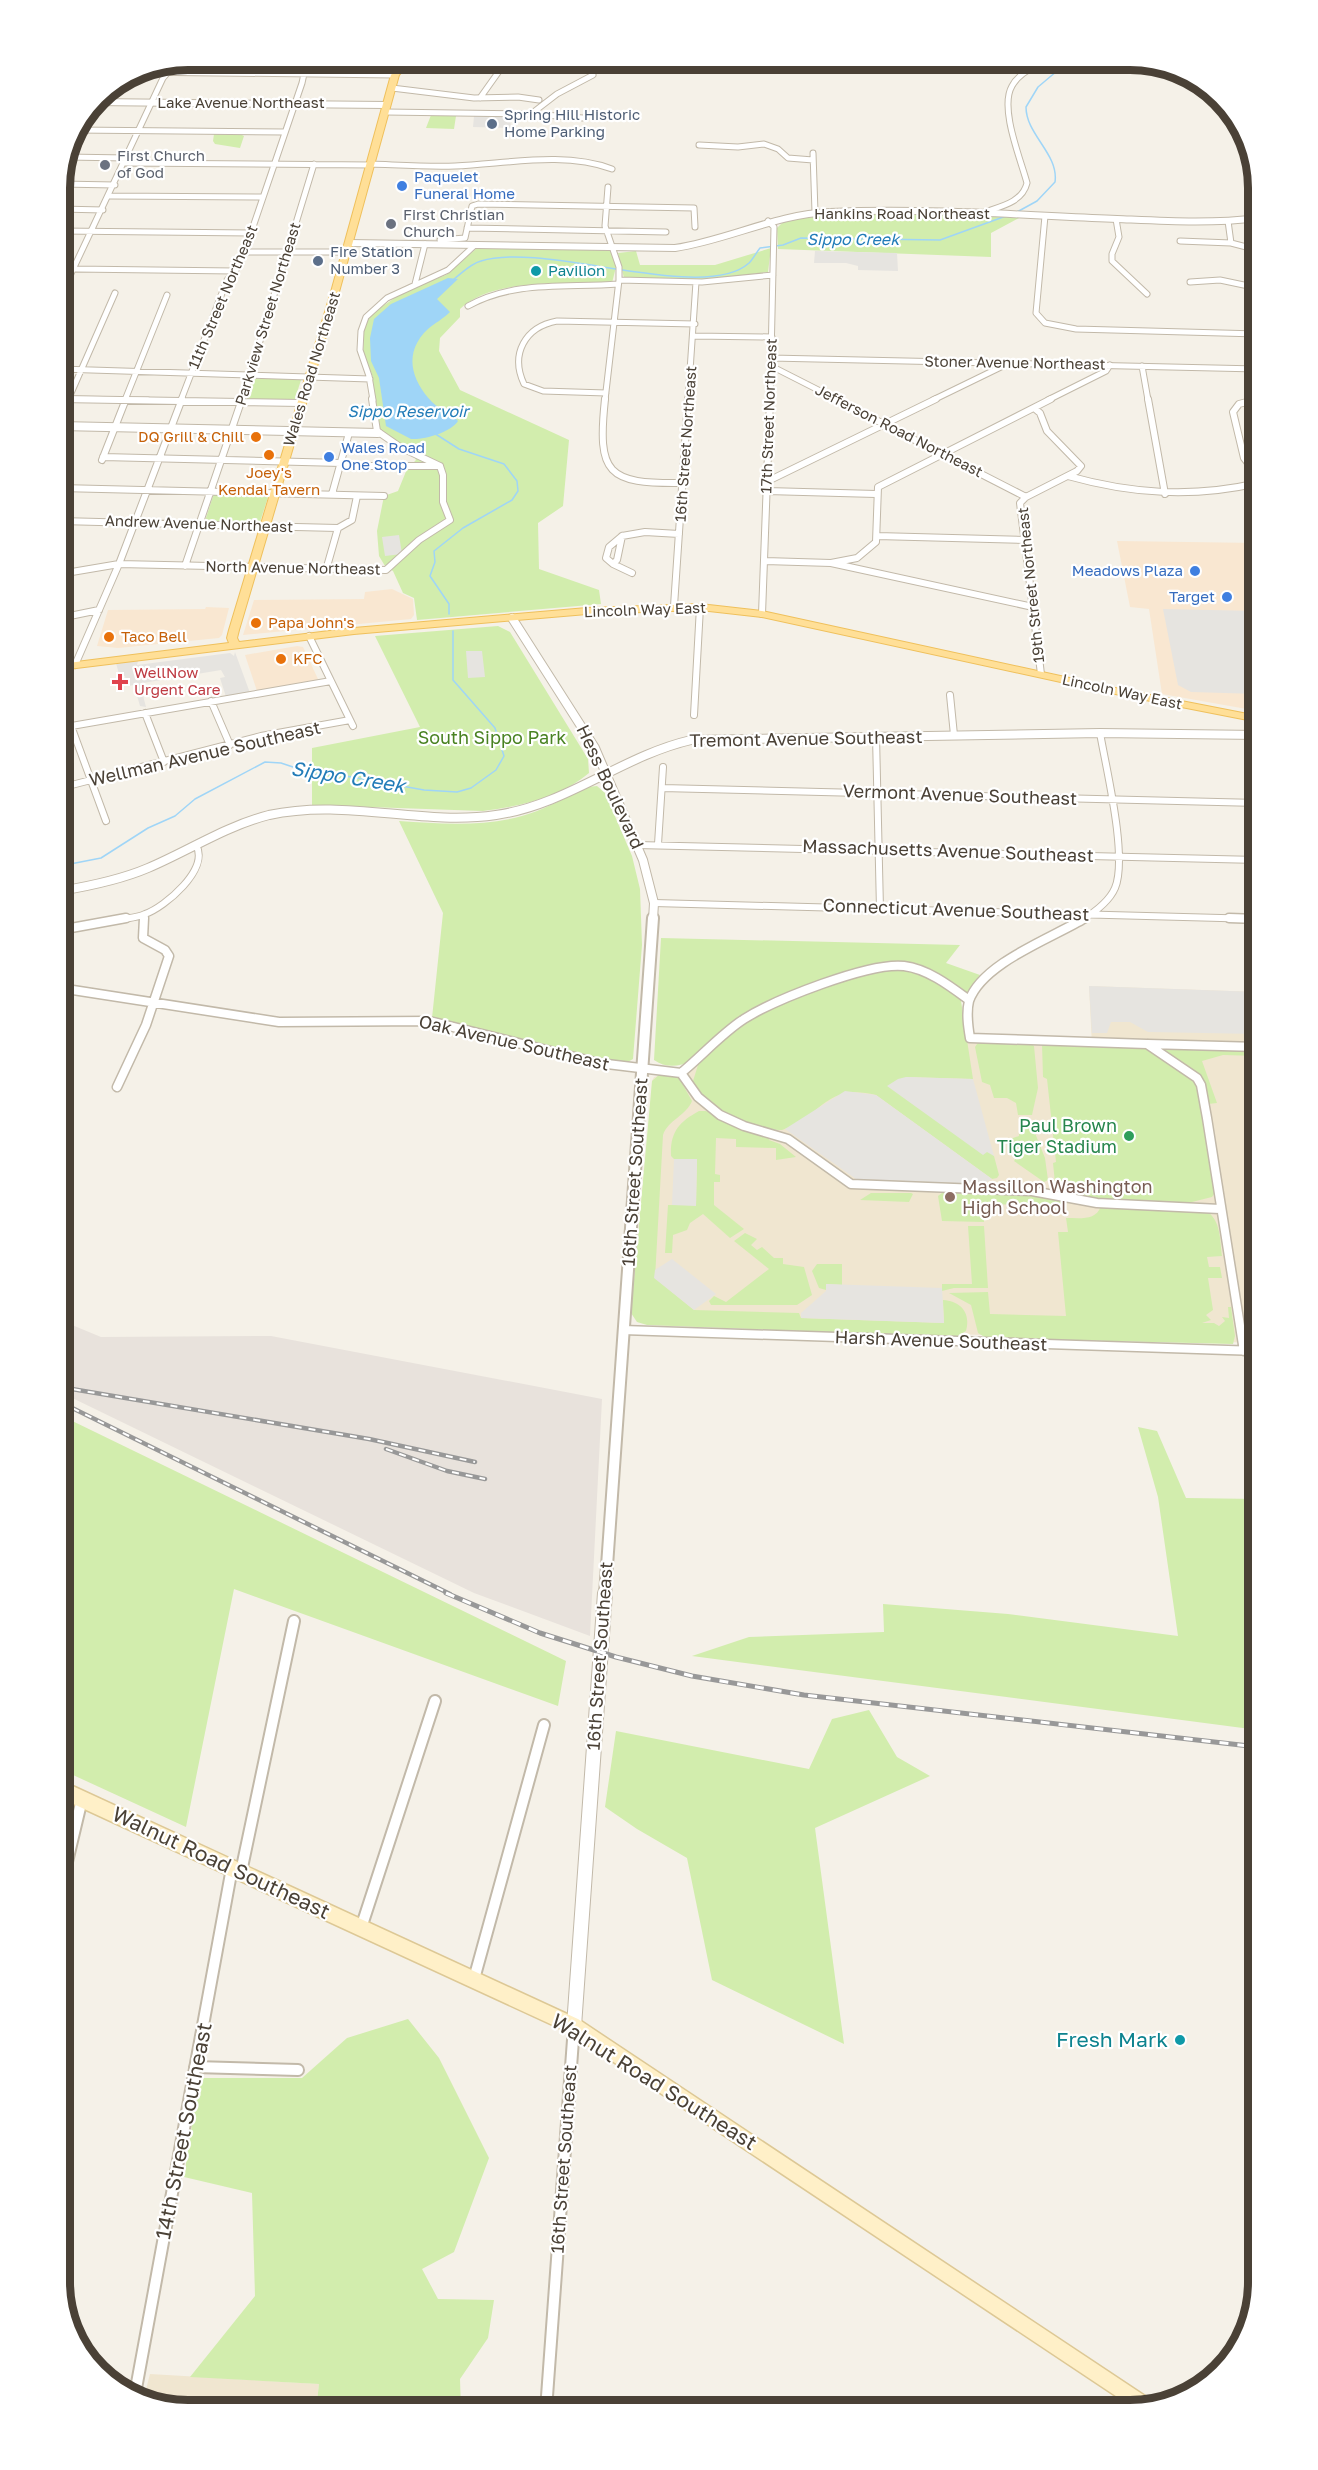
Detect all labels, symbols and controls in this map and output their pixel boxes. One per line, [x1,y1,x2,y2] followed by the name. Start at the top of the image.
[157,93,325,111] street label: Lake Avenue Northeast
[504,105,640,140] place label: Spring Hill Historic Home Parking
[485,117,499,131] marker: Spring Hill Historic Home Parking
[117,146,205,181] place label: First Church of God
[98,158,112,172] marker: First Church of God
[414,167,515,202] place label: Paquelet Funeral Home
[395,179,409,193] marker: Paquelet Funeral Home
[814,204,990,222] street label: Hankins Road Northeast
[403,205,504,240] place label: First Christian Church
[384,217,398,231] marker: First Christian Church
[231,220,304,407] street label: Parkview Street Northeast
[184,222,261,371] street label: 11th Street Northeast
[807,229,901,249] water label: Sippo Creek
[330,242,413,277] place label: Fire Station Number 3
[311,254,325,268] marker: Fire Station Number 3
[548,261,605,279] place label: Pavilion
[529,264,543,278] marker: Pavilion
[279,289,343,448] street label: Wales Road Northeast
[756,338,780,494] street label: 17th Street Northeast
[924,351,1106,373] street label: Stoner Avenue Northeast
[671,365,699,523] street label: 16th Street Northeast
[813,380,986,480] street label: Jefferson Road Northeast
[347,401,471,421] water label: Sippo Reservoir
[138,427,244,445] place label: DQ Grill & Chill
[249,430,263,444] marker: DQ Grill & Chill
[341,438,425,473] place label: Wales Road One Stop
[262,448,276,462] marker: Joey's Kendal Tavern
[322,450,336,464] marker: Wales Road One Stop
[218,463,320,498] place label: Joey's Kendal Tavern
[1013,506,1047,664] street label: 19th Street Northeast
[105,511,293,535] street label: Andrew Avenue Northeast
[205,556,381,578] street label: North Avenue Northeast
[1072,561,1183,579] place label: Meadows Plaza
[1188,564,1202,578] marker: Meadows Plaza
[1169,587,1215,605] place label: Target
[1220,590,1234,604] marker: Target
[584,598,706,620] street label: Lincoln Way East
[268,613,355,631] place label: Papa John's
[249,616,263,630] marker: Papa John's
[121,627,187,645] place label: Taco Bell
[102,630,116,644] marker: Taco Bell
[293,649,322,667] place label: KFC
[274,652,288,666] marker: KFC
[134,663,221,698] place label: WellNow Urgent Care
[1061,670,1184,713] street label: Lincoln Way East
[111,673,129,691] marker: WellNow Urgent Care
[87,716,323,790] street label: Wellman Avenue Southeast
[572,721,649,852] street label: Hess Boulevard
[689,725,923,751] street label: Tremont Avenue Southeast
[418,726,566,748] park label: South Sippo Park
[289,755,410,797] water label: Sippo Creek
[842,779,1078,809] street label: Vermont Avenue Southeast
[802,834,1094,866] street label: Massachusetts Avenue Southeast
[822,893,1090,925] street label: Connecticut Avenue Southeast
[417,1009,612,1075] street label: Oak Avenue Southeast
[616,1077,652,1267] street label: 16th Street Southeast
[997,1114,1117,1157] place label: Paul Brown Tiger Stadium
[1122,1129,1136,1143] marker: Paul Brown Tiger Stadium
[962,1175,1153,1218] place label: Massillon Washington High School
[943,1190,957,1204] marker: Massillon Washington High School
[834,1325,1048,1355] street label: Harsh Avenue Southeast
[581,1561,617,1751] street label: 16th Street Southeast
[108,1800,335,1924] street label: Walnut Road Southeast
[547,2007,762,2155] street label: Walnut Road Southeast
[149,2020,217,2242] street label: 14th Street Southeast
[1056,2026,1168,2052] place label: Fresh Mark
[1173,2033,1187,2047] marker: Fresh Mark
[545,2064,581,2254] street label: 16th Street Southeast

